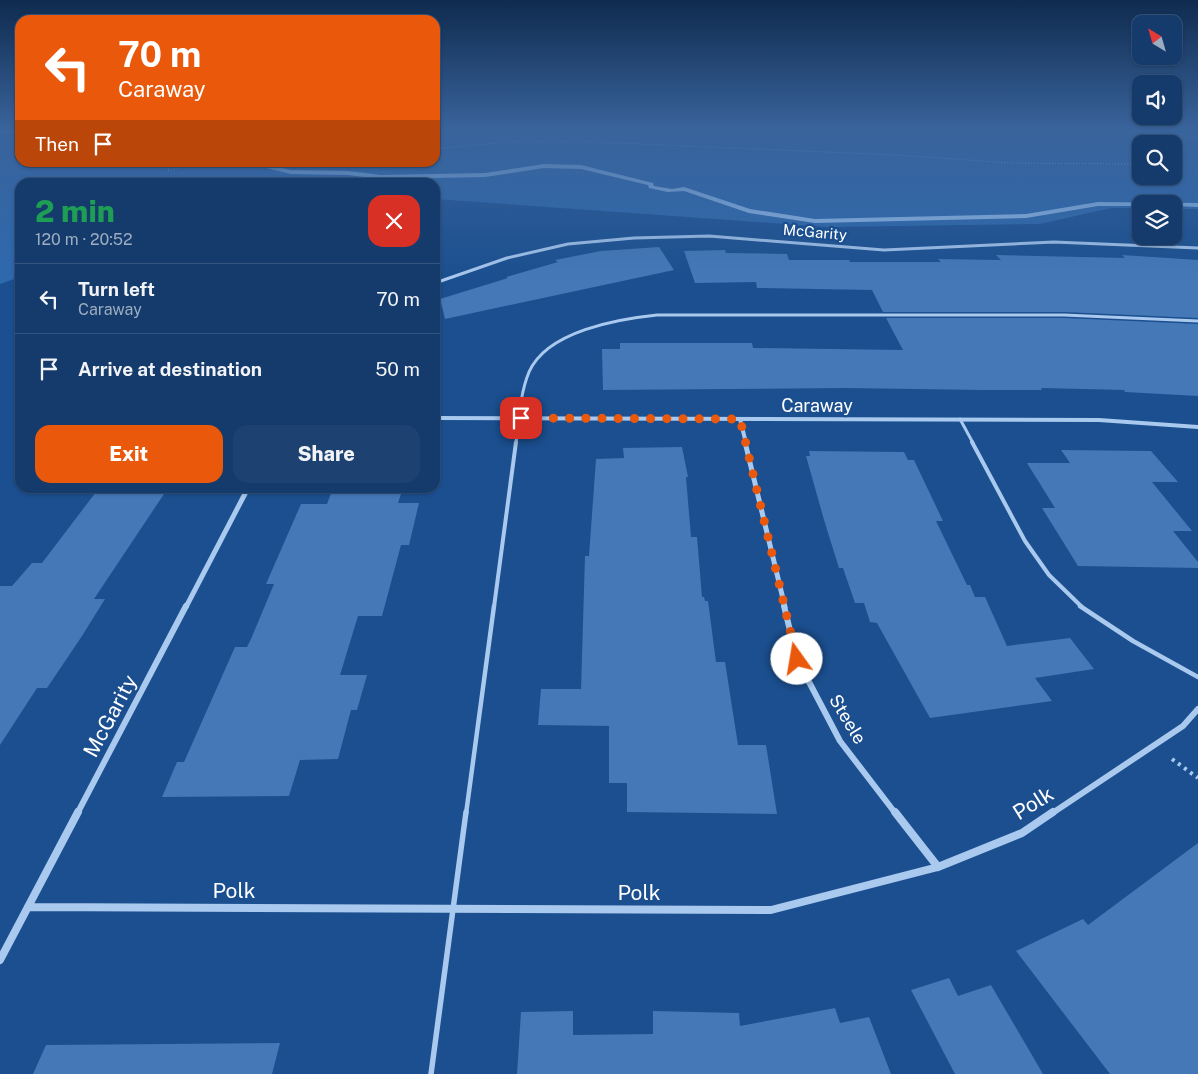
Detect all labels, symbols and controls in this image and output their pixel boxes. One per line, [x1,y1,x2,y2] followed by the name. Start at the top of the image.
[1132,15,1182,65] north arrow
[1132,15,1182,245] map controls
[118,34,201,75] text: 70 m
[35,35,100,100] icon: left
[1132,75,1182,125] button: sound
[118,76,206,102] text: Caraway
[89,130,117,158] icon: arrive
[35,133,79,155] text: Then
[1132,135,1182,185] button: search
[35,193,115,229] text: 2 min
[368,195,420,247] button: close
[1132,195,1182,245] button: layers
[782,221,848,243] street label: McGarity
[35,230,133,249] text: 120 m · 20:52
[78,278,155,300] text: Turn left
[35,285,63,313] icon: left
[376,288,420,310] text: 70 m
[78,300,142,319] text: Caraway
[35,355,63,383] icon: arrive
[78,358,262,380] text: Arrive at destination
[375,358,420,380] text: 50 m
[781,395,853,416] street label: Caraway
[500,397,542,439] pin
[507,404,535,432] icon: arrive
[35,425,223,483] button: Exit
[233,425,420,483] button: Share
[770,632,822,684] position arrow
[78,671,142,761] street label: McGarity
[825,690,871,748] street label: Steele
[1008,781,1058,825] street label: Polk
[212,878,256,903] street label: Polk
[617,880,661,905] street label: Polk

